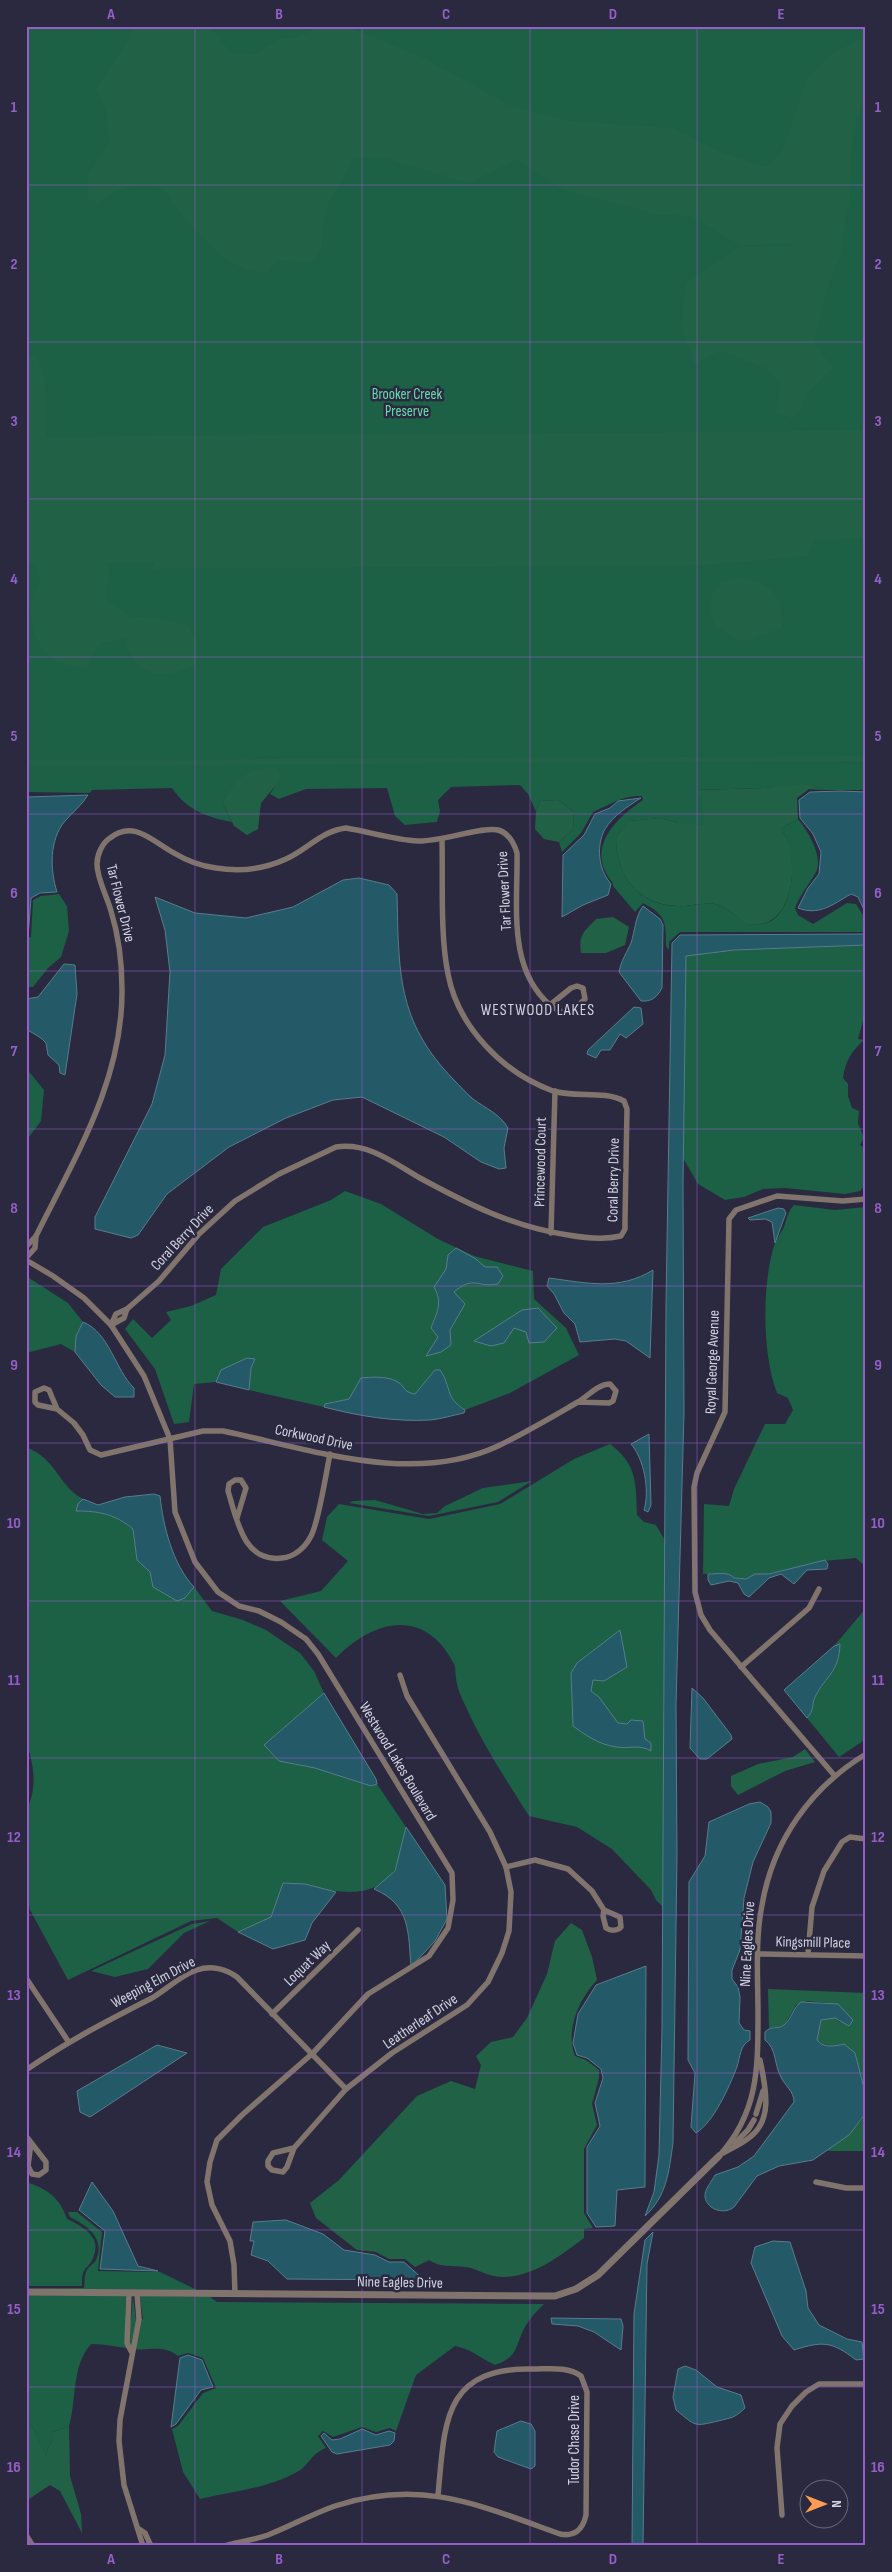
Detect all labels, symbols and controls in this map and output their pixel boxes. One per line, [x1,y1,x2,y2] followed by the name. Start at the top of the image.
[106,5,115,24] text: A
[275,5,283,24] text: B
[442,5,450,24] text: C
[609,5,617,24] text: D
[778,5,785,24] text: E
[11,98,18,117] text: 1
[875,98,882,117] text: 1
[10,255,18,274] text: 2
[874,255,882,274] text: 2
[372,385,442,421] park label: Brooker Creek Preserve
[10,412,18,431] text: 3
[874,412,882,431] text: 3
[10,570,18,589] text: 4
[874,570,882,589] text: 4
[10,727,18,746] text: 5
[874,727,882,746] text: 5
[493,851,516,931] street label: Tar Flower Drive
[102,862,139,944] street label: Tar Flower Drive
[10,884,18,903] text: 6
[874,884,882,903] text: 6
[481,1001,595,1020] district label: WESTWOOD LAKES
[11,1042,18,1061] text: 7
[875,1042,882,1061] text: 7
[530,1116,551,1207] street label: Princewood Court
[603,1138,624,1222] street label: Coral Berry Drive
[10,1199,18,1218] text: 8
[874,1199,882,1218] text: 8
[147,1200,218,1275] street label: Coral Berry Drive
[701,1310,724,1414] street label: Royal George Avenue
[10,1356,18,1375] text: 9
[874,1356,882,1375] text: 9
[273,1420,355,1455] street label: Corkwood Drive
[7,1514,21,1533] text: 10
[871,1514,885,1533] text: 10
[8,1671,21,1690] text: 11
[872,1671,885,1690] text: 11
[355,1698,441,1824] street label: Westwood Lakes Boulevard
[7,1828,21,1847] text: 12
[871,1828,885,1847] text: 12
[736,1901,759,1987] street label: Nine Eagles Drive
[776,1932,850,1953] street label: Kingsmill Place
[280,1936,335,1990] street label: Loquat Way
[108,1952,199,2013] street label: Weeping Elm Drive
[7,1986,21,2005] text: 13
[871,1986,885,2005] text: 13
[379,1989,461,2053] street label: Leatherleaf Drive
[7,2143,21,2162] text: 14
[871,2143,885,2162] text: 14
[357,2272,443,2293] street label: Nine Eagles Drive
[7,2300,21,2319] text: 15
[871,2300,885,2319] text: 15
[565,2395,584,2485] street label: Tudor Chase Drive
[7,2458,21,2477] text: 16
[871,2458,885,2477] text: 16
[800,2480,850,2530] north arrow
[828,2500,845,2508] text: N
[106,2550,115,2569] text: A
[275,2550,283,2569] text: B
[442,2550,450,2569] text: C
[609,2550,617,2569] text: D
[778,2550,785,2569] text: E

